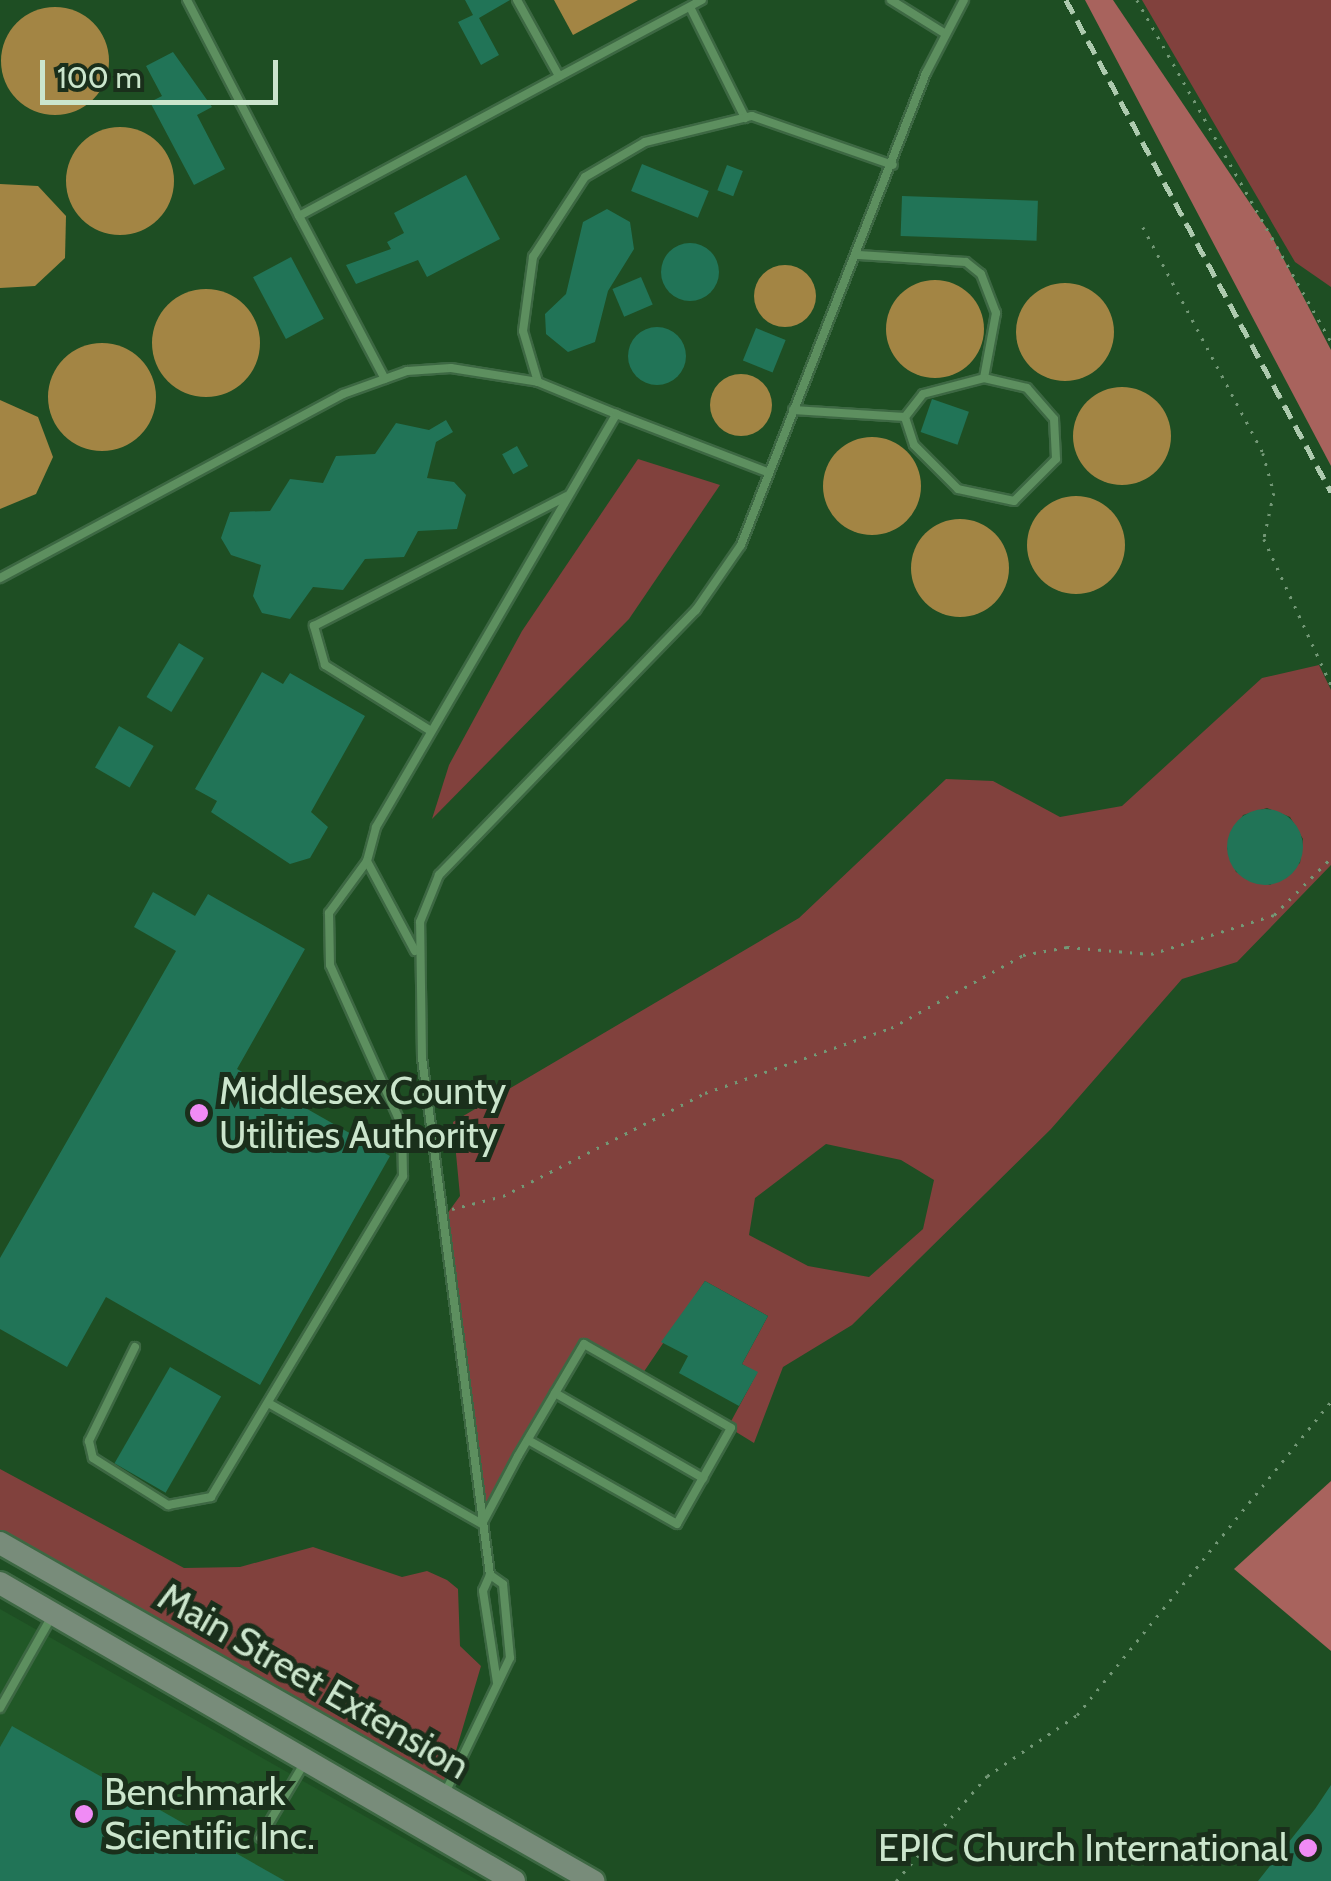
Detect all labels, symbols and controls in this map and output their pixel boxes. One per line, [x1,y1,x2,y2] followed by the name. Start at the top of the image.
[45,40,282,102] scale bar
[57,59,142,96] text: 100 m
[219,1068,506,1158] place label: Middlesex County Utilities Authority
[188,1102,210,1124] marker: Middlesex County Utilities Authority
[150,1573,478,1789] street label: Main Street Extension
[104,1769,315,1858] place label: Benchmark Scientific Inc.
[73,1803,95,1825] marker: Benchmark Scientific Inc.
[878,1825,1288,1871] place label: EPIC Church International
[1297,1837,1319,1859] marker: EPIC Church International

